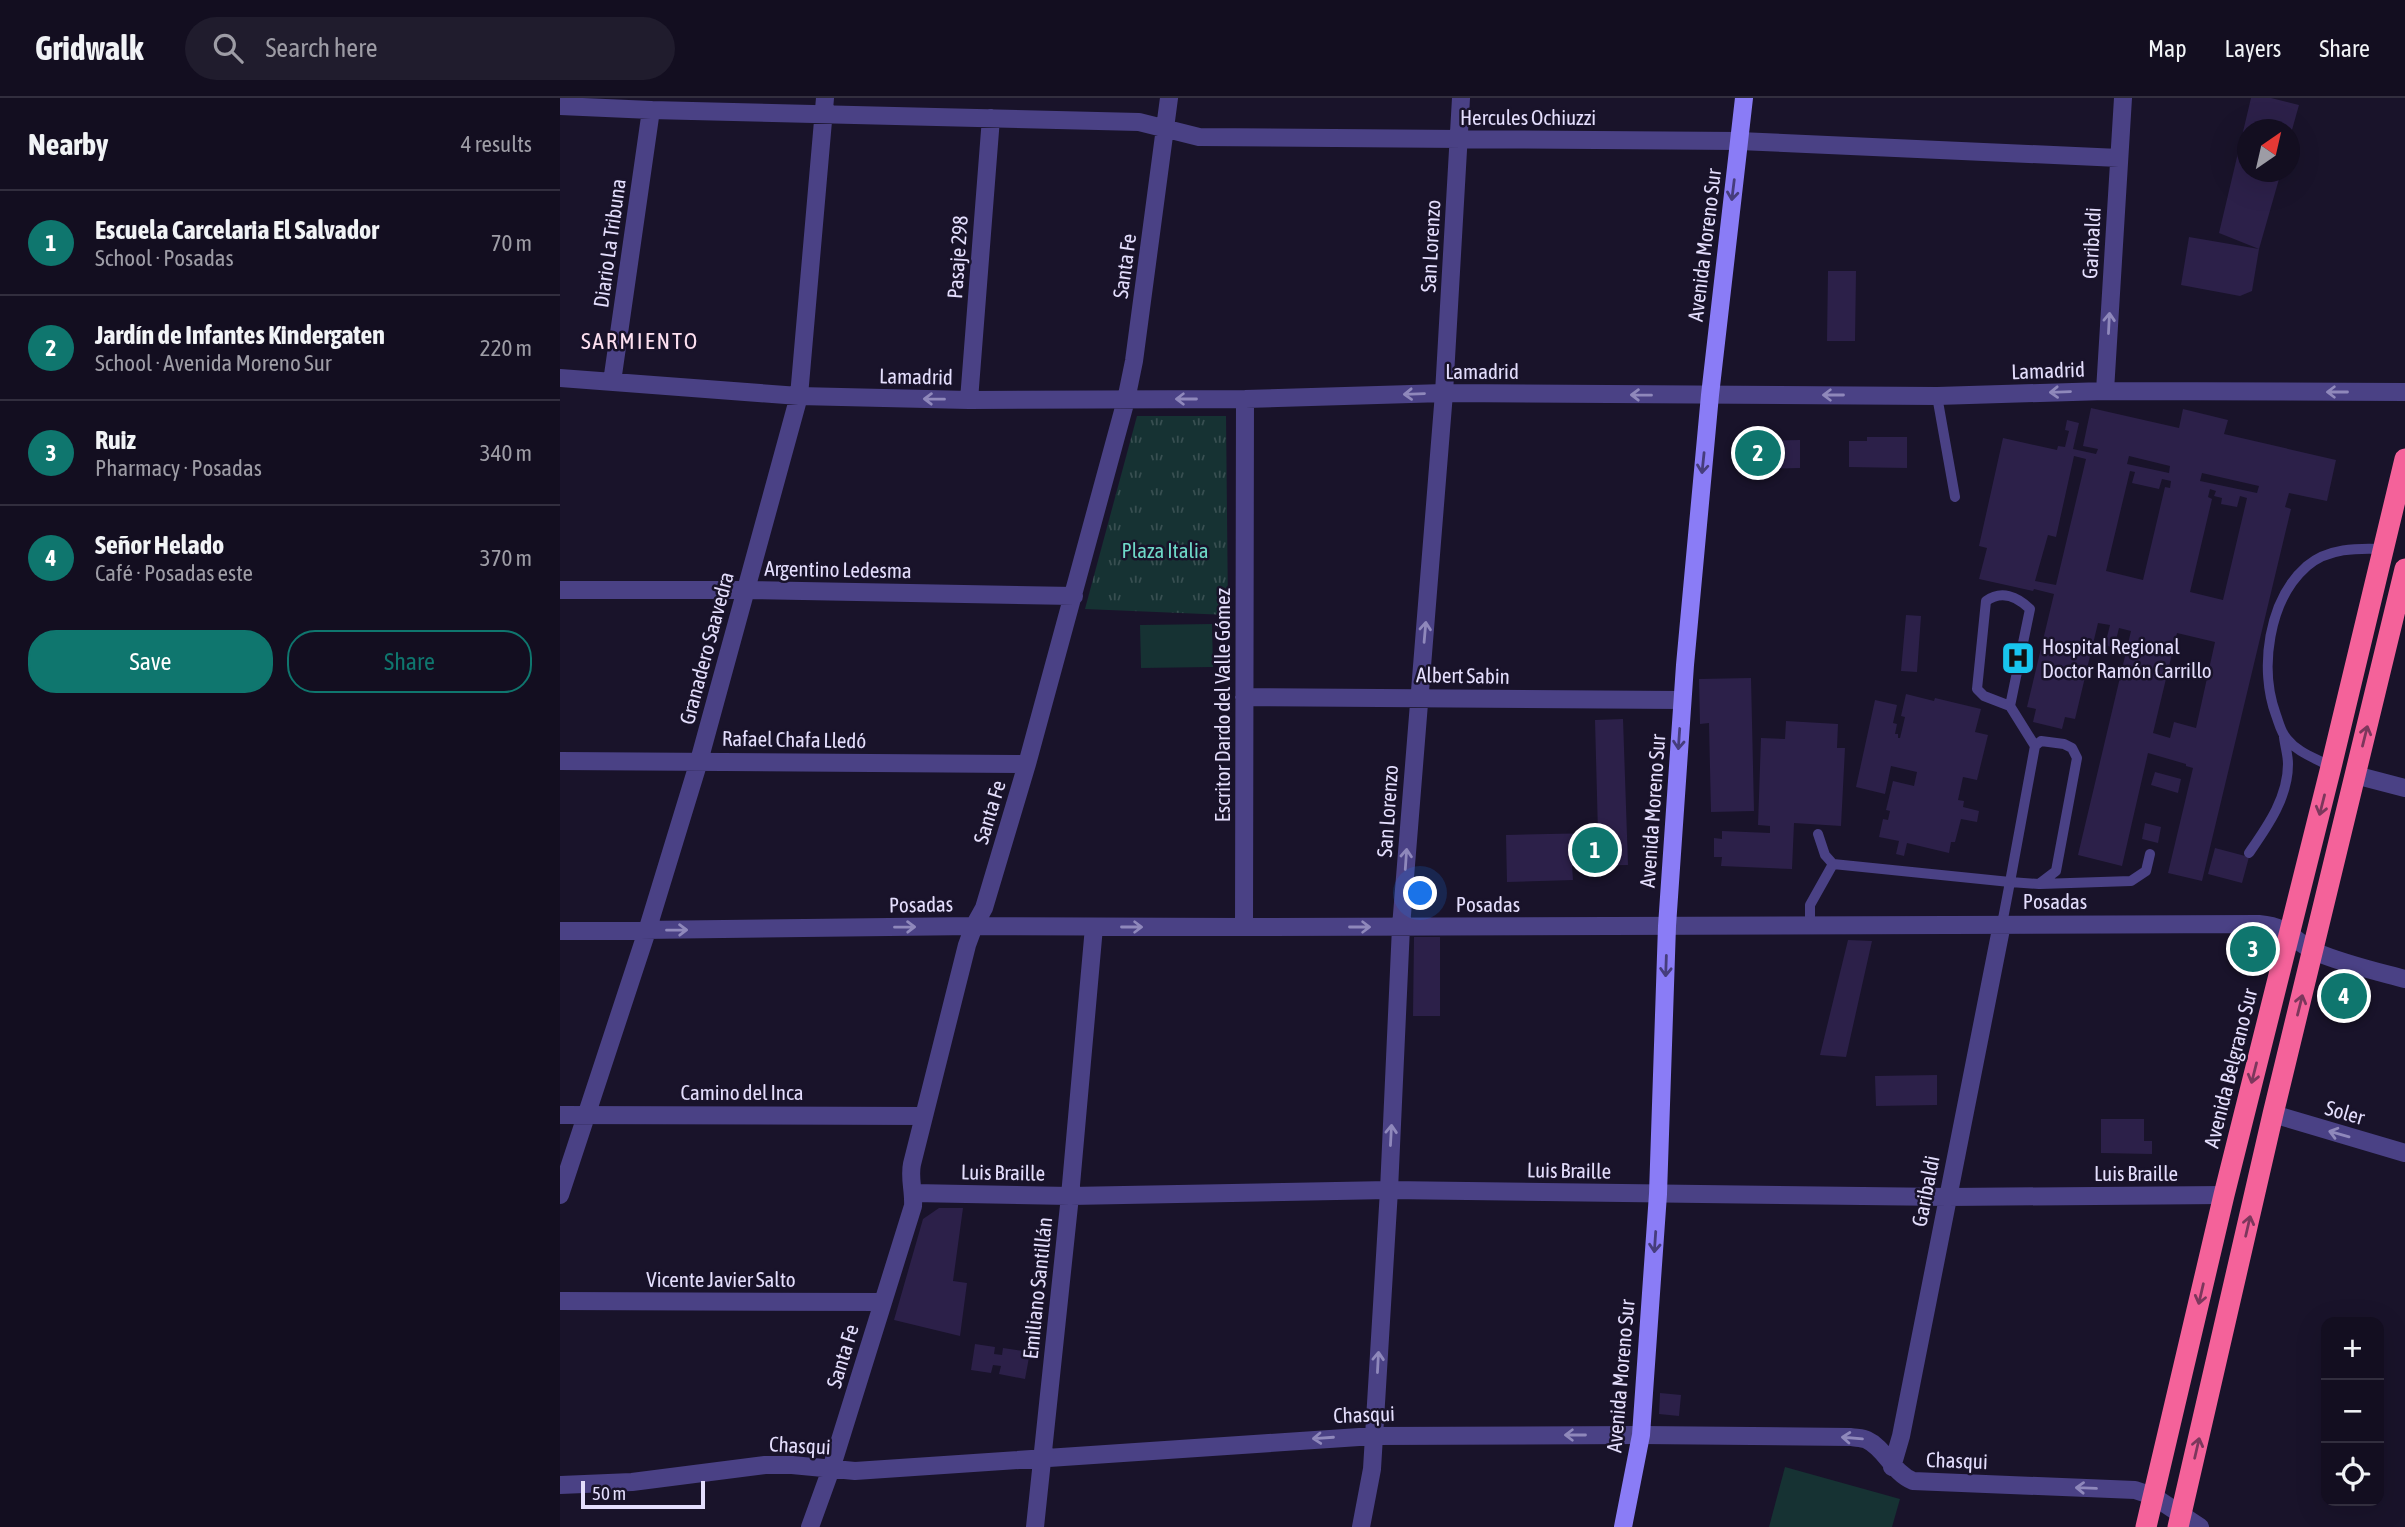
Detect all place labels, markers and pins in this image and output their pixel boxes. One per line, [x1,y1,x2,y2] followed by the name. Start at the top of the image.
[1735,427,1781,479] pin: 2
[2042,634,2212,682] place label: Hospital Regional Doctor Ramón Carrillo
[1999,639,2037,677] hospital icon: Hospital Regional Doctor Ramón Carrillo
[1572,824,1618,876] pin: 1
[2230,923,2276,975] pin: 3
[2321,970,2367,1022] pin: 4

